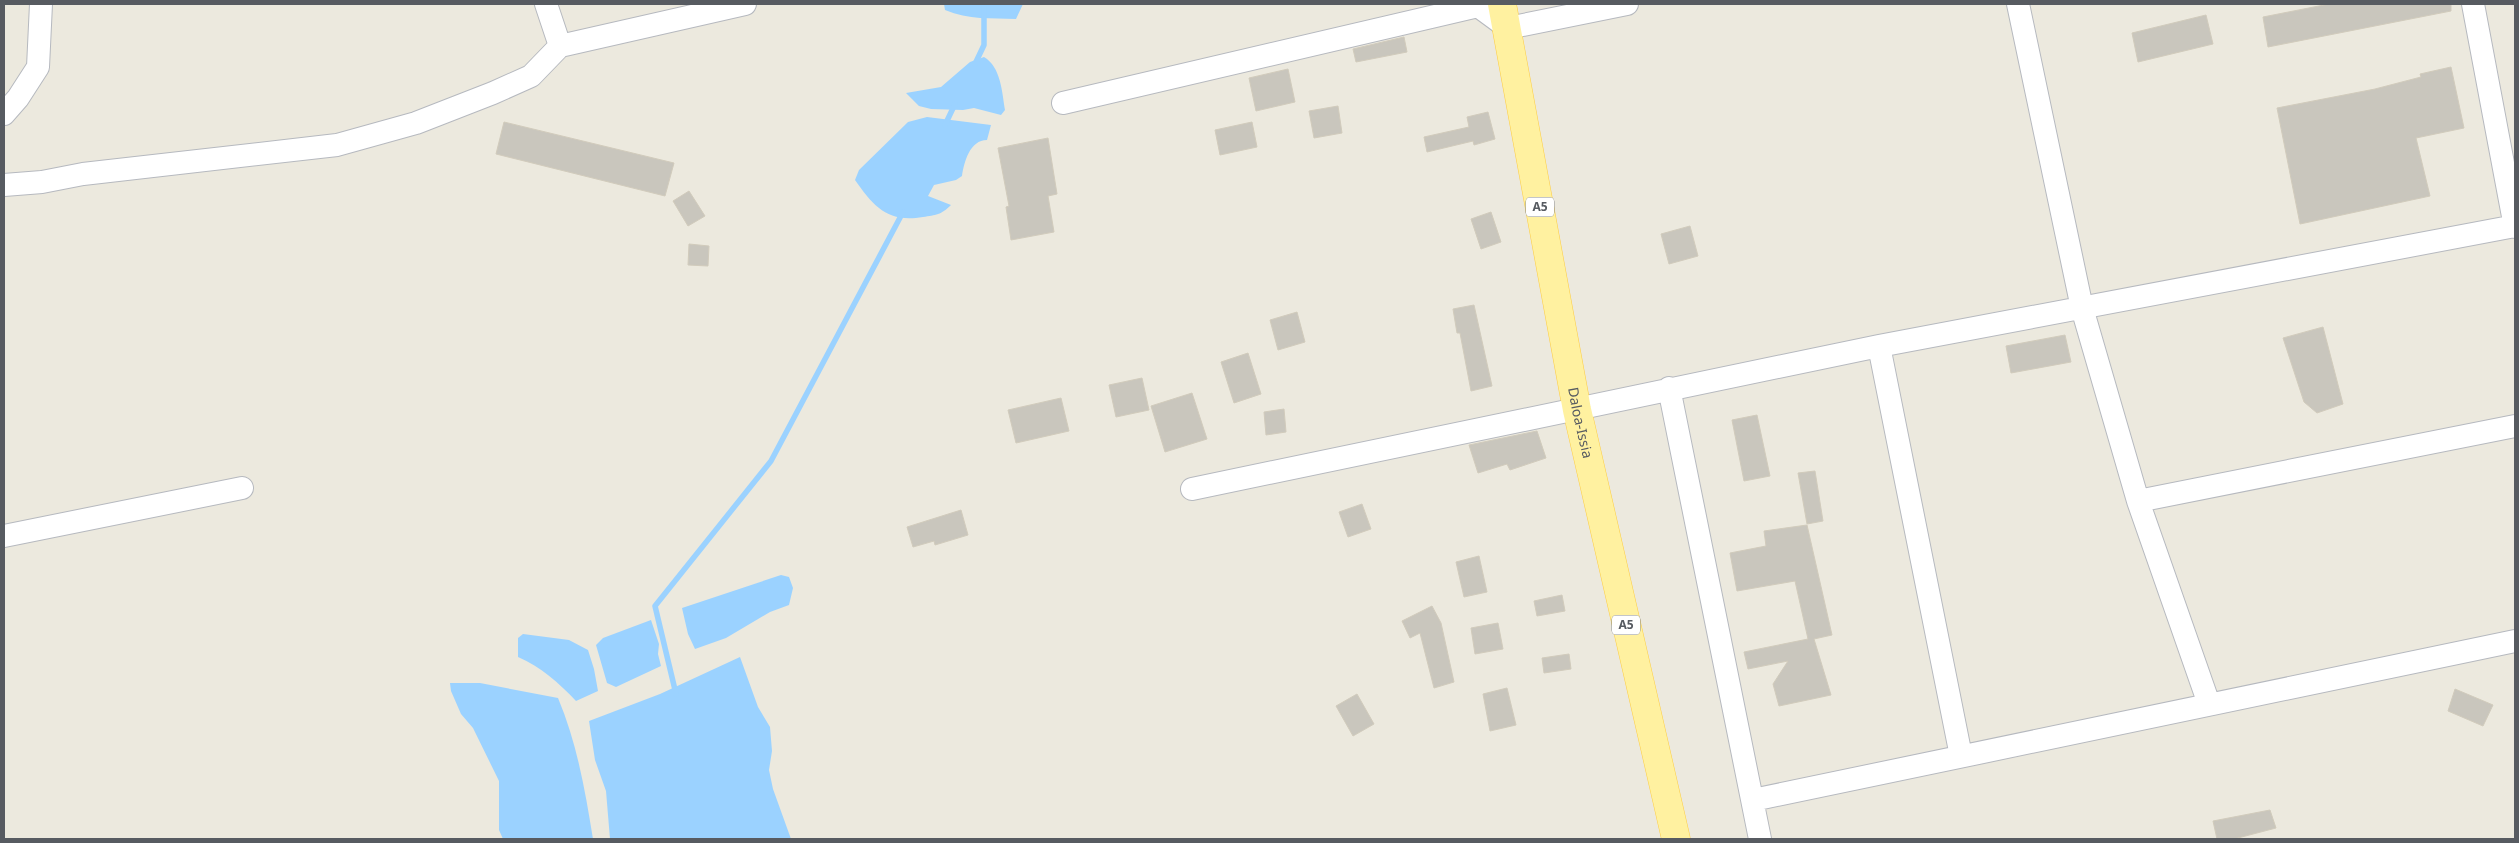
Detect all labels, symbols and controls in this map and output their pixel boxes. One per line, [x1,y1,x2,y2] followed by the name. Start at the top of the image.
[1526,198,1554,216] road number: A5
[1564,386,1598,460] street label: Daloa-Issia
[1612,616,1640,634] road number: A5

